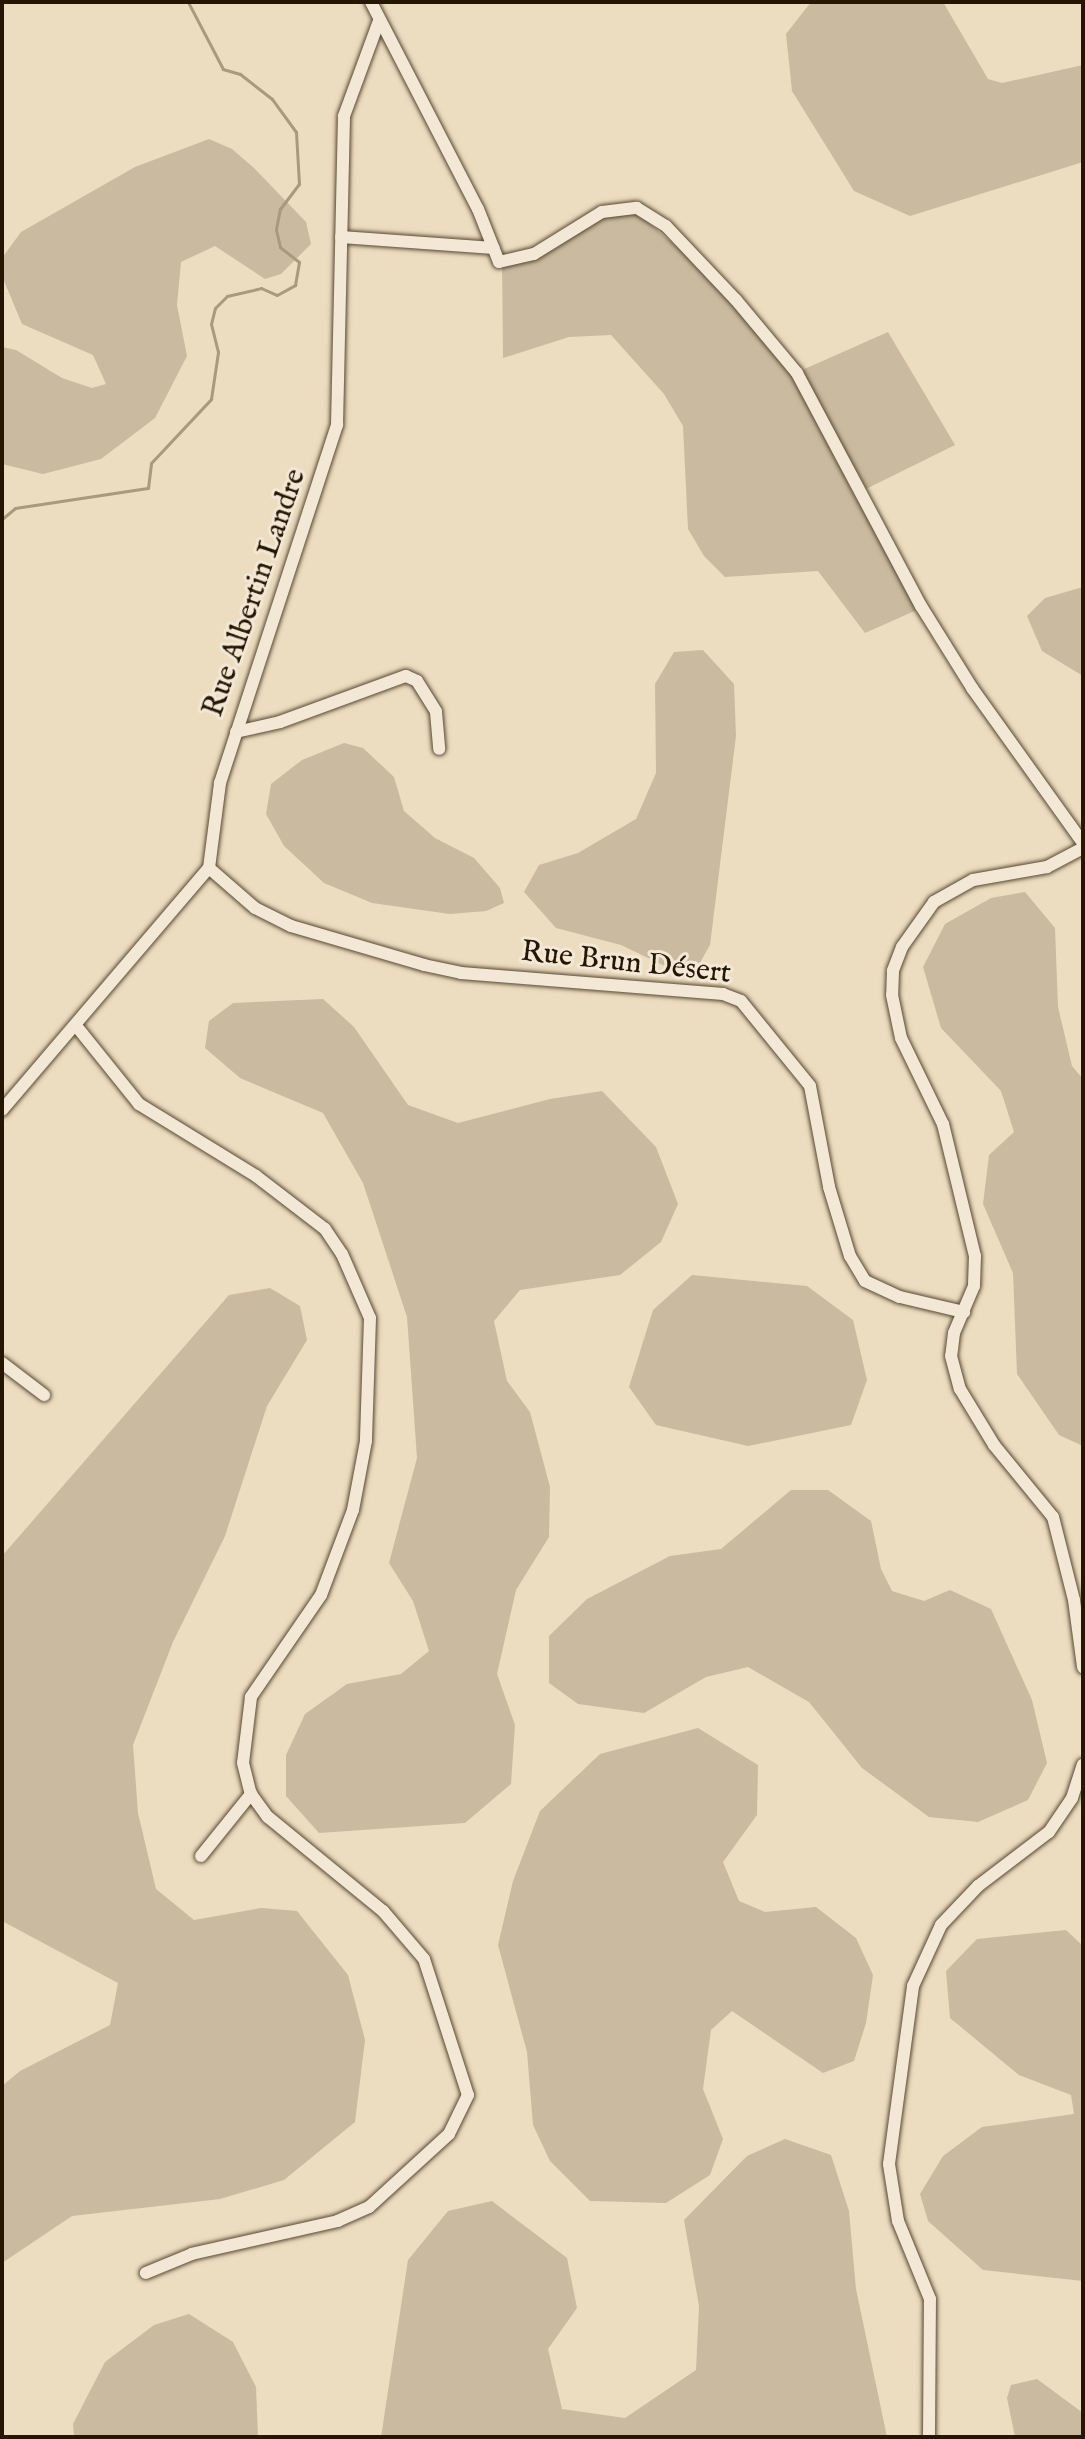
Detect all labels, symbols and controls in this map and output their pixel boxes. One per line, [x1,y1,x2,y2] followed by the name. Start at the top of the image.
[196,464,314,722] street label: Rue Albertin Landre
[519,934,733,992] street label: Rue Brun Désert

